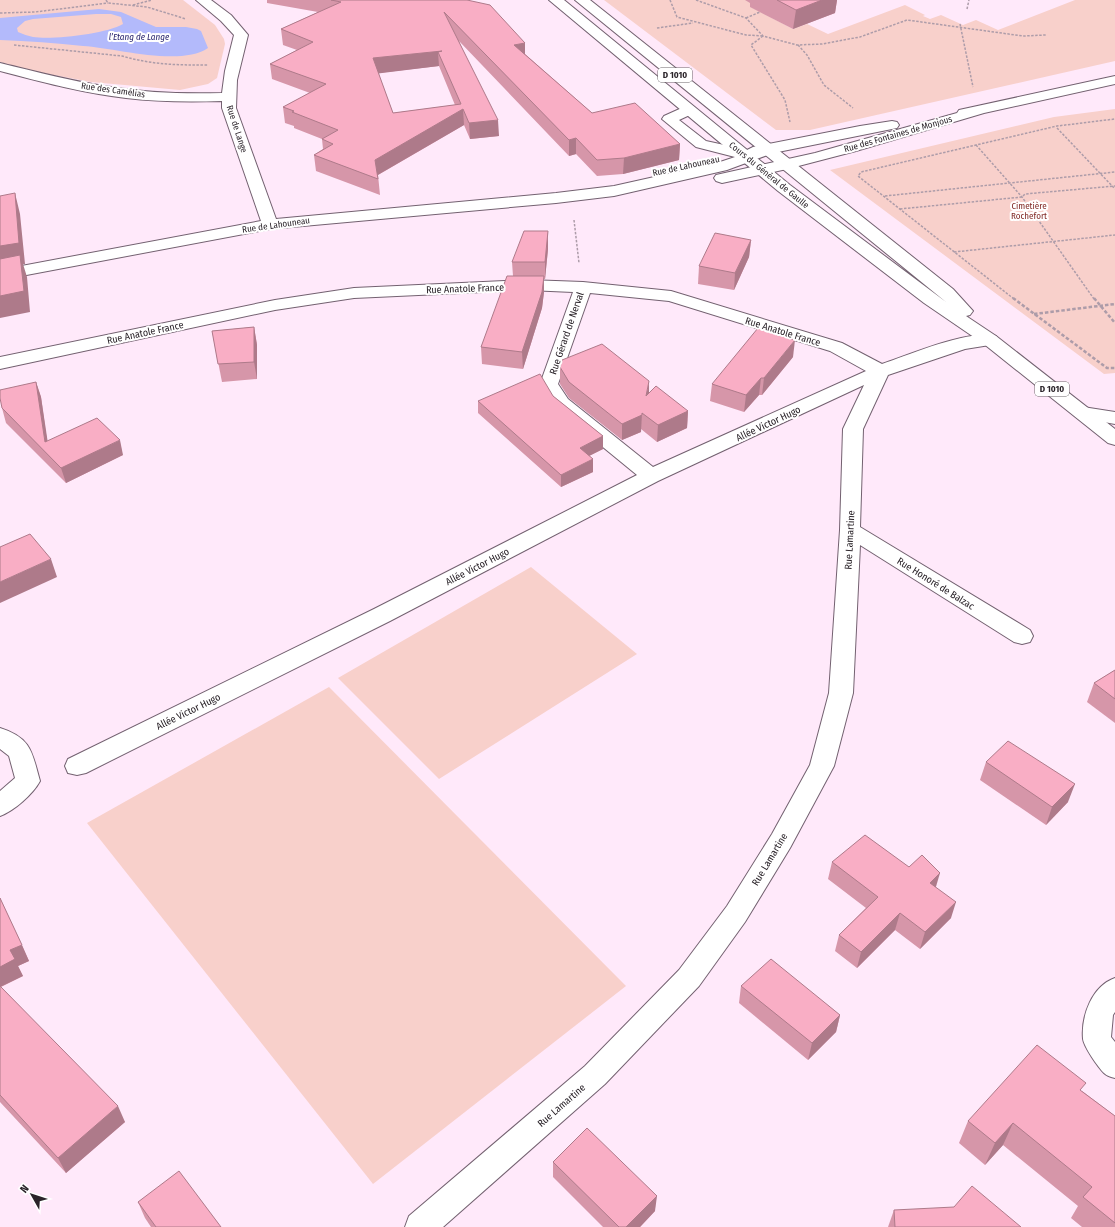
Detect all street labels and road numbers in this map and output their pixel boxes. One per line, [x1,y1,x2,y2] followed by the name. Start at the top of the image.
[658,68,692,82] road number: D 1010
[80,81,146,99] street label: Rue des Camélias
[225,104,250,154] street label: Rue de Lange
[843,114,953,154] street label: Rue des Fontaines de Monjous
[727,140,811,211] street label: Cours du Général de Gaulle
[652,154,720,178] street label: Rue de Lahouneau
[241,215,311,235] street label: Rue de Lahouneau
[426,282,504,296] street label: Rue Anatole France
[547,290,587,376] street label: Rue Gérard de Nerval
[744,315,822,349] street label: Rue Anatole France
[106,319,185,347] street label: Rue Anatole France
[1035,382,1069,396] road number: D 1010
[734,404,803,444] street label: Allée Victor Hugo
[842,510,858,570] street label: Rue Lamartine
[444,546,511,588] street label: Allée Victor Hugo
[895,555,977,613] street label: Rue Honoré de Balzac
[154,691,222,733] street label: Allée Victor Hugo
[749,831,790,888] street label: Rue Lamartine
[535,1082,588,1130] street label: Rue Lamartine

